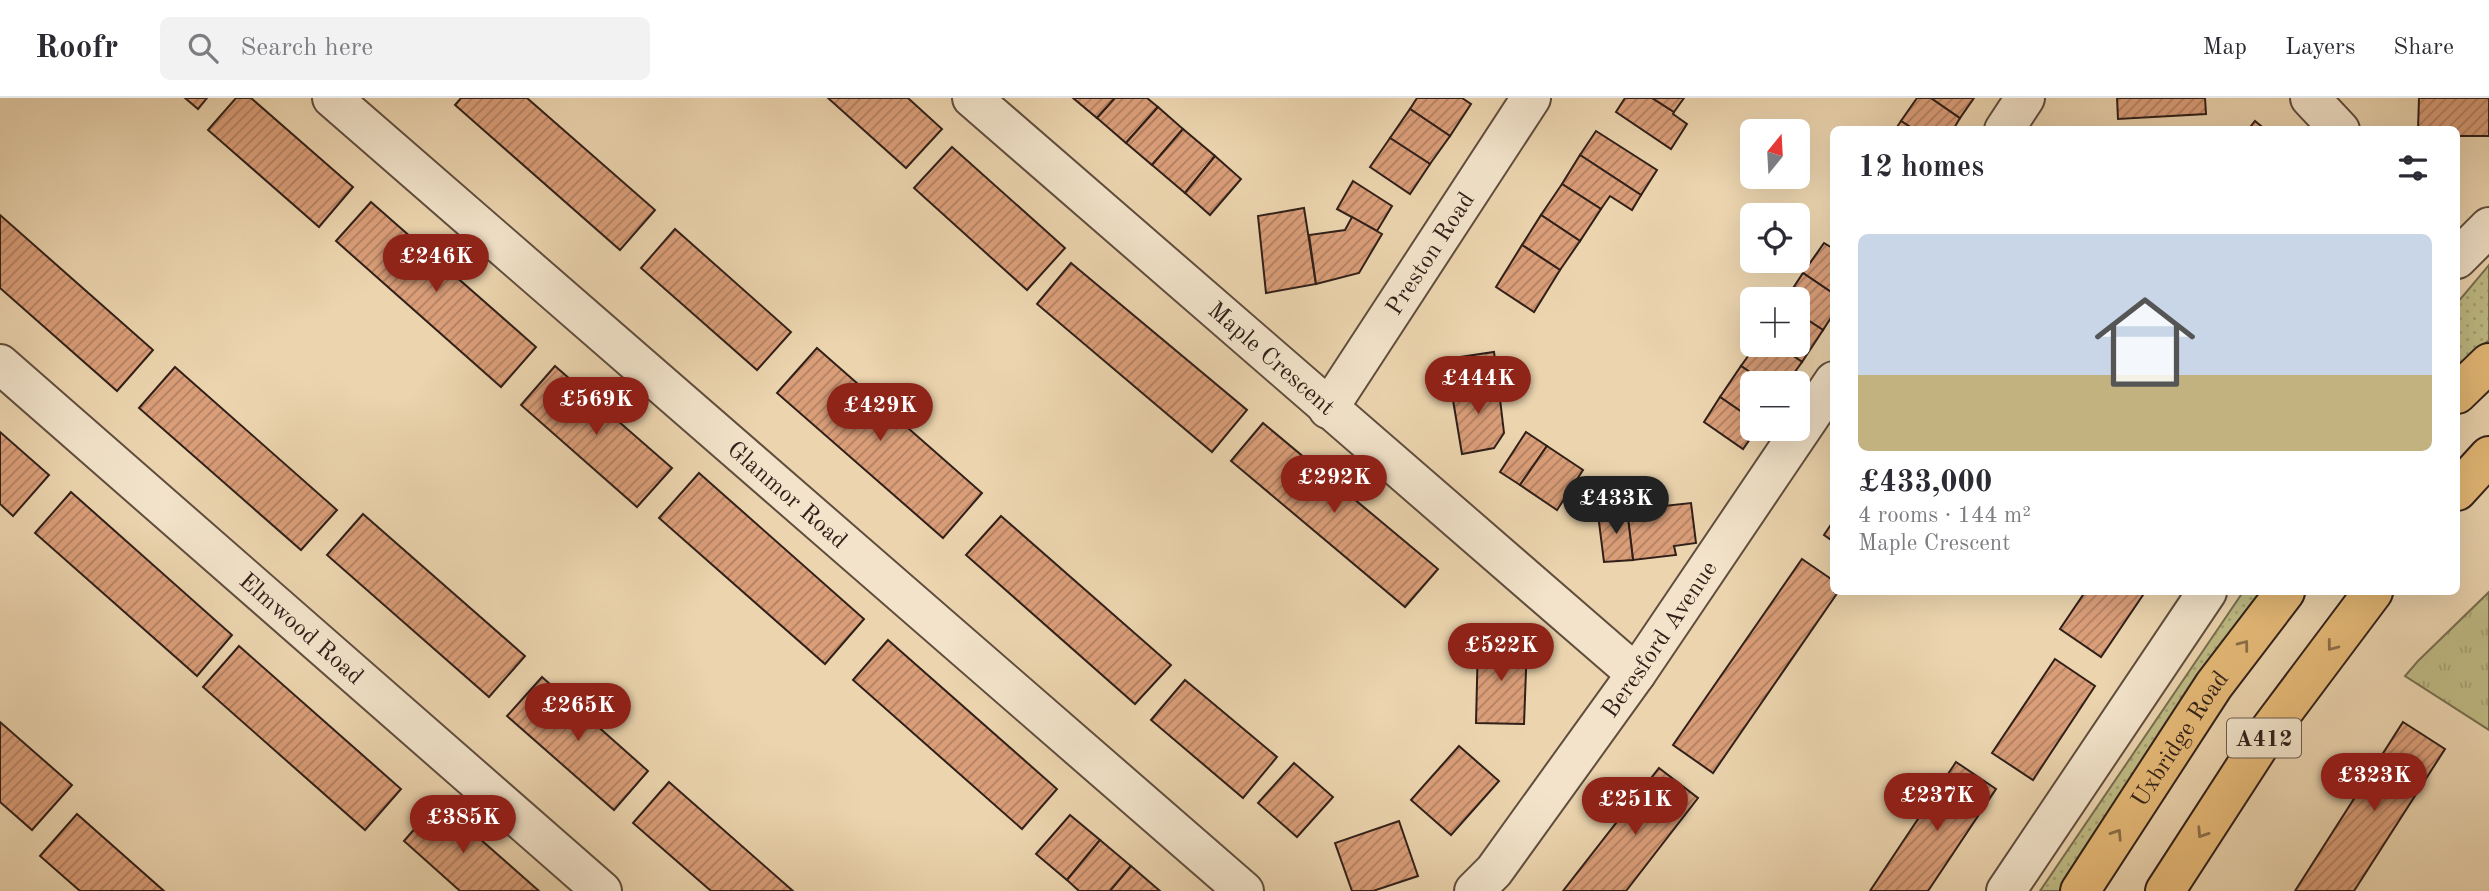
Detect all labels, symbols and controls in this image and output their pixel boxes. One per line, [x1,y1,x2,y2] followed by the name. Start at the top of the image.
[160,17,650,80] search box
[184,29,222,67] icon: search
[35,32,118,65] text: Roofr
[240,35,373,61] text: Search here
[2203,36,2247,60] text: Map
[2285,36,2355,60] text: Layers
[2393,36,2454,60] text: Share
[1740,119,1810,189] north arrow
[1740,119,1810,441] map controls
[2394,149,2432,187] icon: filters
[1858,153,1984,183] text: 12 homes
[1383,189,1480,320] street label: Preston Road
[1740,203,1810,273] button: locate
[387,234,485,294] pin: £246K
[399,245,473,268] text: £246K
[2082,279,2208,405] icon: home
[1740,287,1810,357] button: +
[1203,299,1338,421] street label: Maple Crescent
[1429,356,1527,416] pin: £444K
[1441,367,1515,390] text: £444K
[1740,371,1810,441] button: −
[547,378,645,437] pin: £569K
[831,384,929,443] pin: £429K
[559,388,633,411] text: £569K
[843,394,917,417] text: £429K
[722,438,851,554] street label: Glanmor Road
[1285,456,1383,515] pin: £292K
[1297,466,1371,489] text: £292K
[1858,468,1992,498] text: £433,000
[1567,476,1665,536] pin: £433K
[1579,487,1653,510] text: £433K
[1858,504,2031,527] text: 4 rooms · 144 m²
[1858,532,2010,555] text: Maple Crescent
[1599,557,1723,723] street label: Beresford Avenue
[234,569,367,690] street label: Elmwood Road
[1452,624,1550,683] pin: £522K
[1464,634,1538,657] text: £522K
[2328,638,2340,651] one-way arrow
[2236,640,2248,653] one-way arrow
[2128,667,2234,812] street label: Uxbridge Road
[529,684,627,743] pin: £265K
[541,694,615,717] text: £265K
[2227,718,2301,758] road number: A412
[2325,754,2423,813] pin: £323K
[2337,764,2411,787] text: £323K
[1888,774,1986,833] pin: £237K
[1586,778,1684,837] pin: £251K
[1900,784,1974,807] text: £237K
[1598,788,1672,811] text: £251K
[414,796,512,855] pin: £385K
[426,806,500,829] text: £385K
[2198,825,2211,838] one-way arrow
[2109,828,2122,841] one-way arrow

